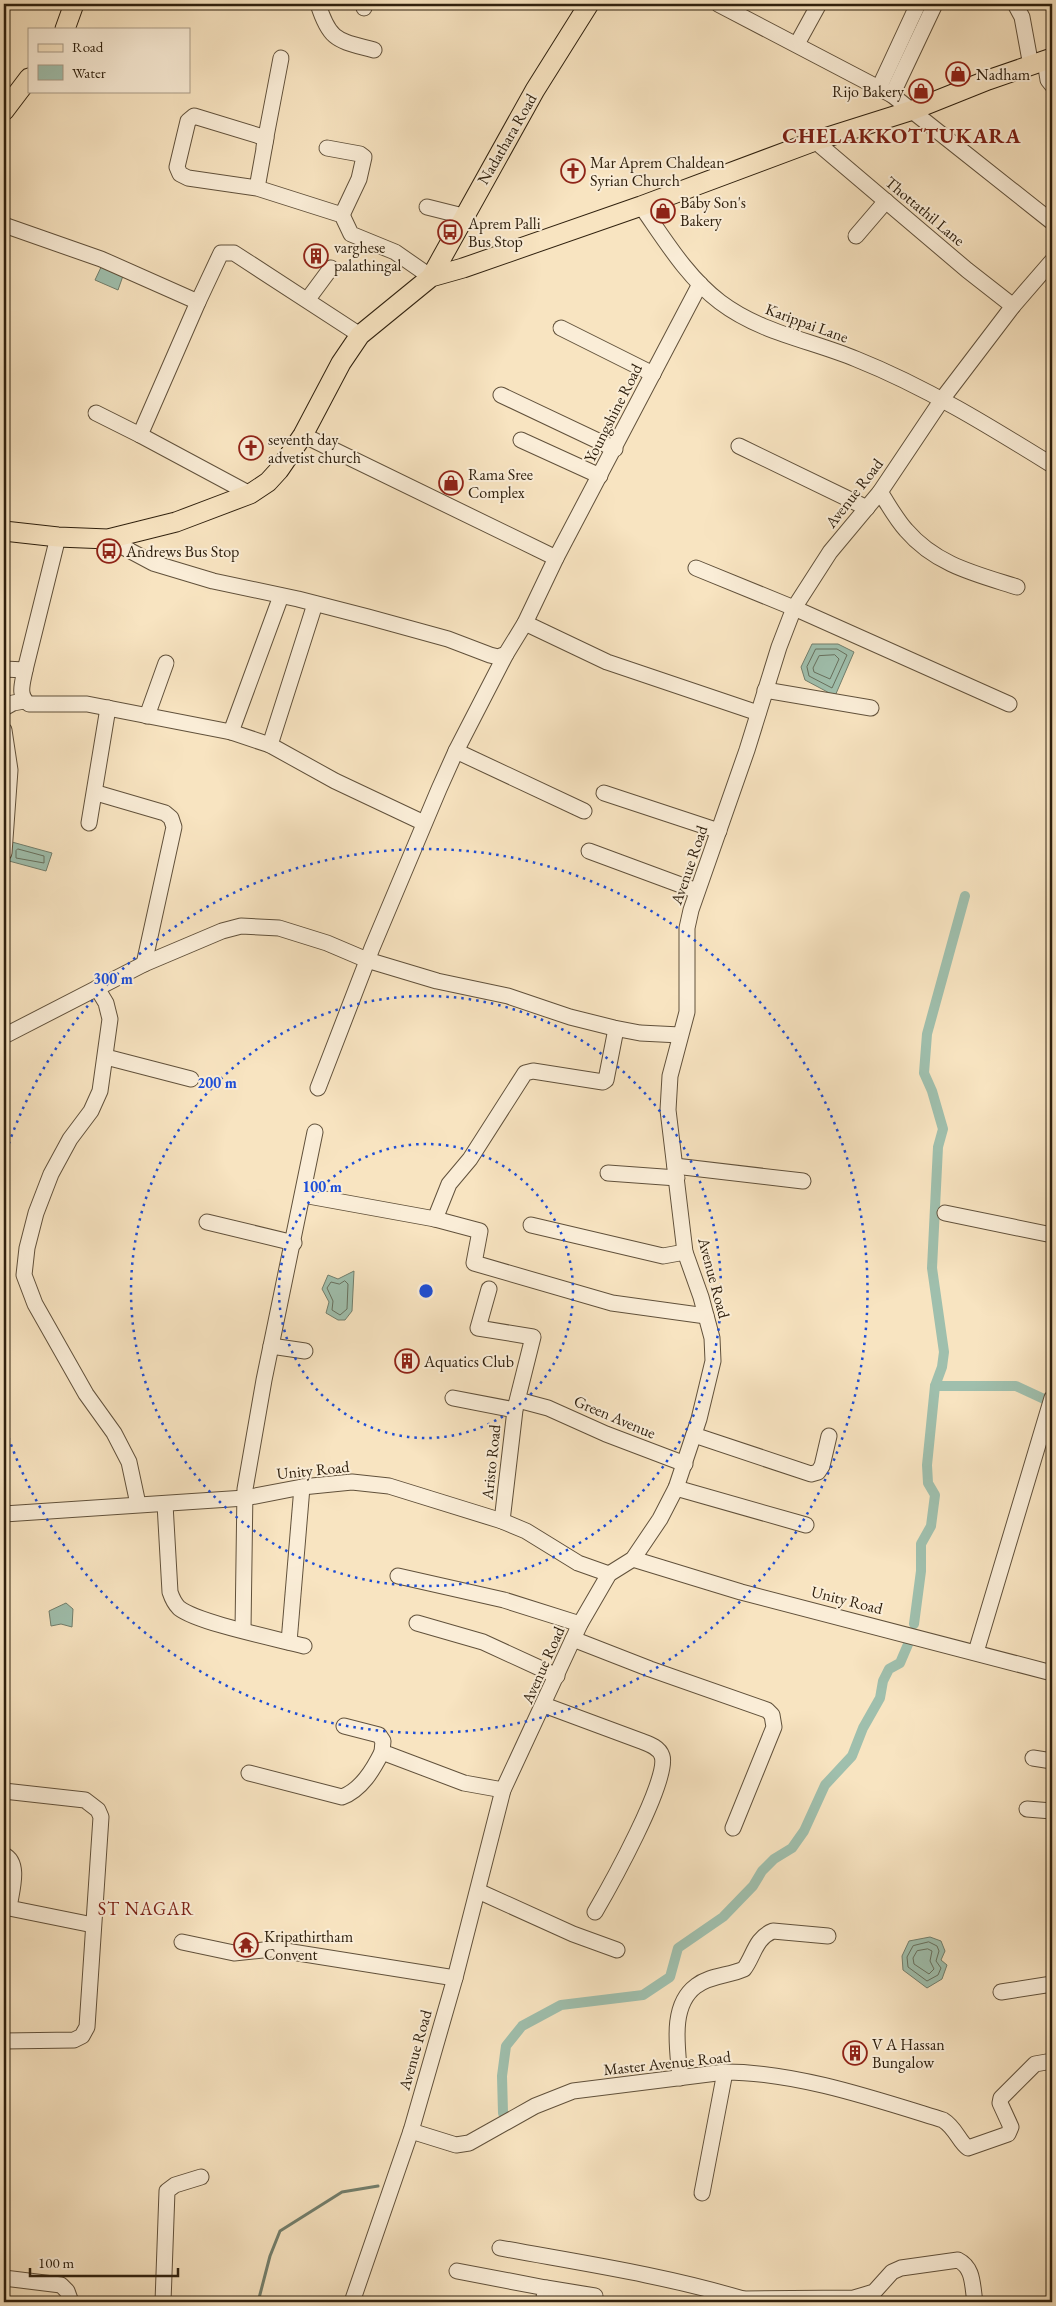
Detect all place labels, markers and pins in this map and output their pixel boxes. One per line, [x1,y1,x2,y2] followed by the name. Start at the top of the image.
[945,61,971,87] shop icon: Nadham
[976,64,1031,85] place label: Nadham
[908,78,934,104] shop icon: Rijo Bakery
[832,81,905,102] place label: Rijo Bakery
[590,152,725,191] place label: Mar Aprem Chaldean Syrian Church
[560,158,586,184] church icon: Mar Aprem Chaldean Syrian Church
[680,192,746,231] place label: Baby Son's Bakery
[650,198,676,224] shop icon: Baby Son's Bakery
[467,213,541,252] place label: Aprem Palli Bus Stop
[437,219,463,245] bus stop icon: Aprem Palli Bus Stop
[334,237,402,276] place label: varghese palathingal
[303,243,329,269] building icon: varghese palathingal
[268,429,361,468] place label: seventh day advetist church
[238,435,264,461] church icon: seventh day advetist church
[468,464,533,503] place label: Rama Sree Complex
[438,470,464,496] shop icon: Rama Sree Complex
[96,538,122,564] bus stop icon: Andrews Bus Stop
[125,541,239,562] place label: Andrews Bus Stop
[417,1282,435,1300] centre of rings
[394,1348,420,1374] building icon: Aquatics Club
[423,1351,514,1372] place label: Aquatics Club
[264,1926,354,1965] place label: Kripathirtham Convent
[233,1932,259,1958] temple icon: Kripathirtham Convent
[872,2034,945,2073] place label: V A Hassan Bungalow
[842,2040,868,2066] building icon: V A Hassan Bungalow

